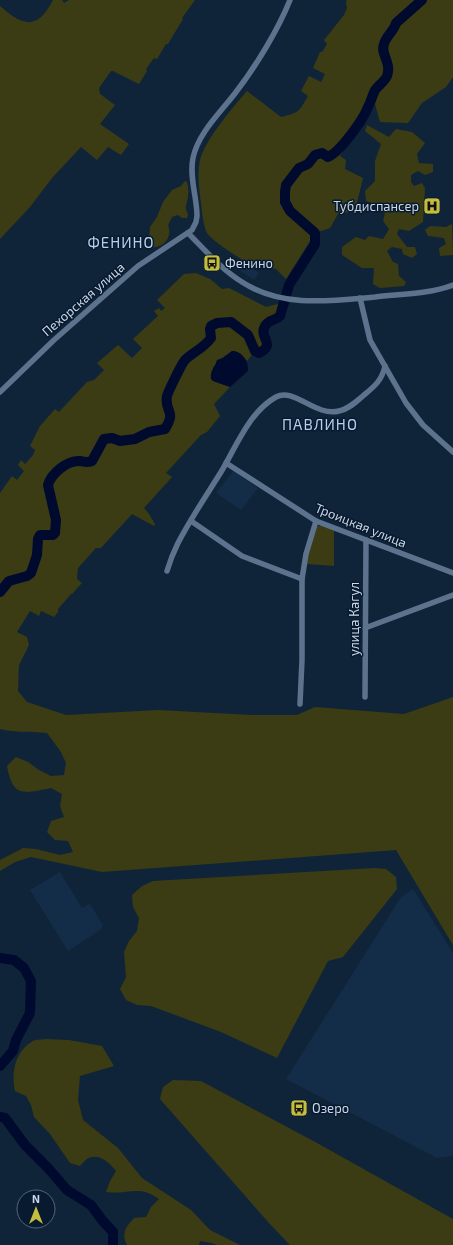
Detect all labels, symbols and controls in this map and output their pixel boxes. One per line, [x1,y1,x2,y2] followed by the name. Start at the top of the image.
[422,196,442,216] hospital icon: Тубдиспансер
[333,198,419,214] place label: Тубдиспансер
[87,233,155,251] district label: ФЕНИНО
[202,253,222,273] bus stop icon: Фенино
[225,255,273,271] place label: Фенино
[38,259,128,339] street label: Пехорская улица
[282,415,358,433] district label: ПАВЛИНО
[313,499,409,551] street label: Троицкая улица
[346,582,362,656] street label: улица Кагул
[289,1098,309,1118] bus stop icon: Озеро
[312,1100,349,1116] place label: Озеро
[16,1189,56,1229] north arrow
[32,1192,40,1205] text: N

